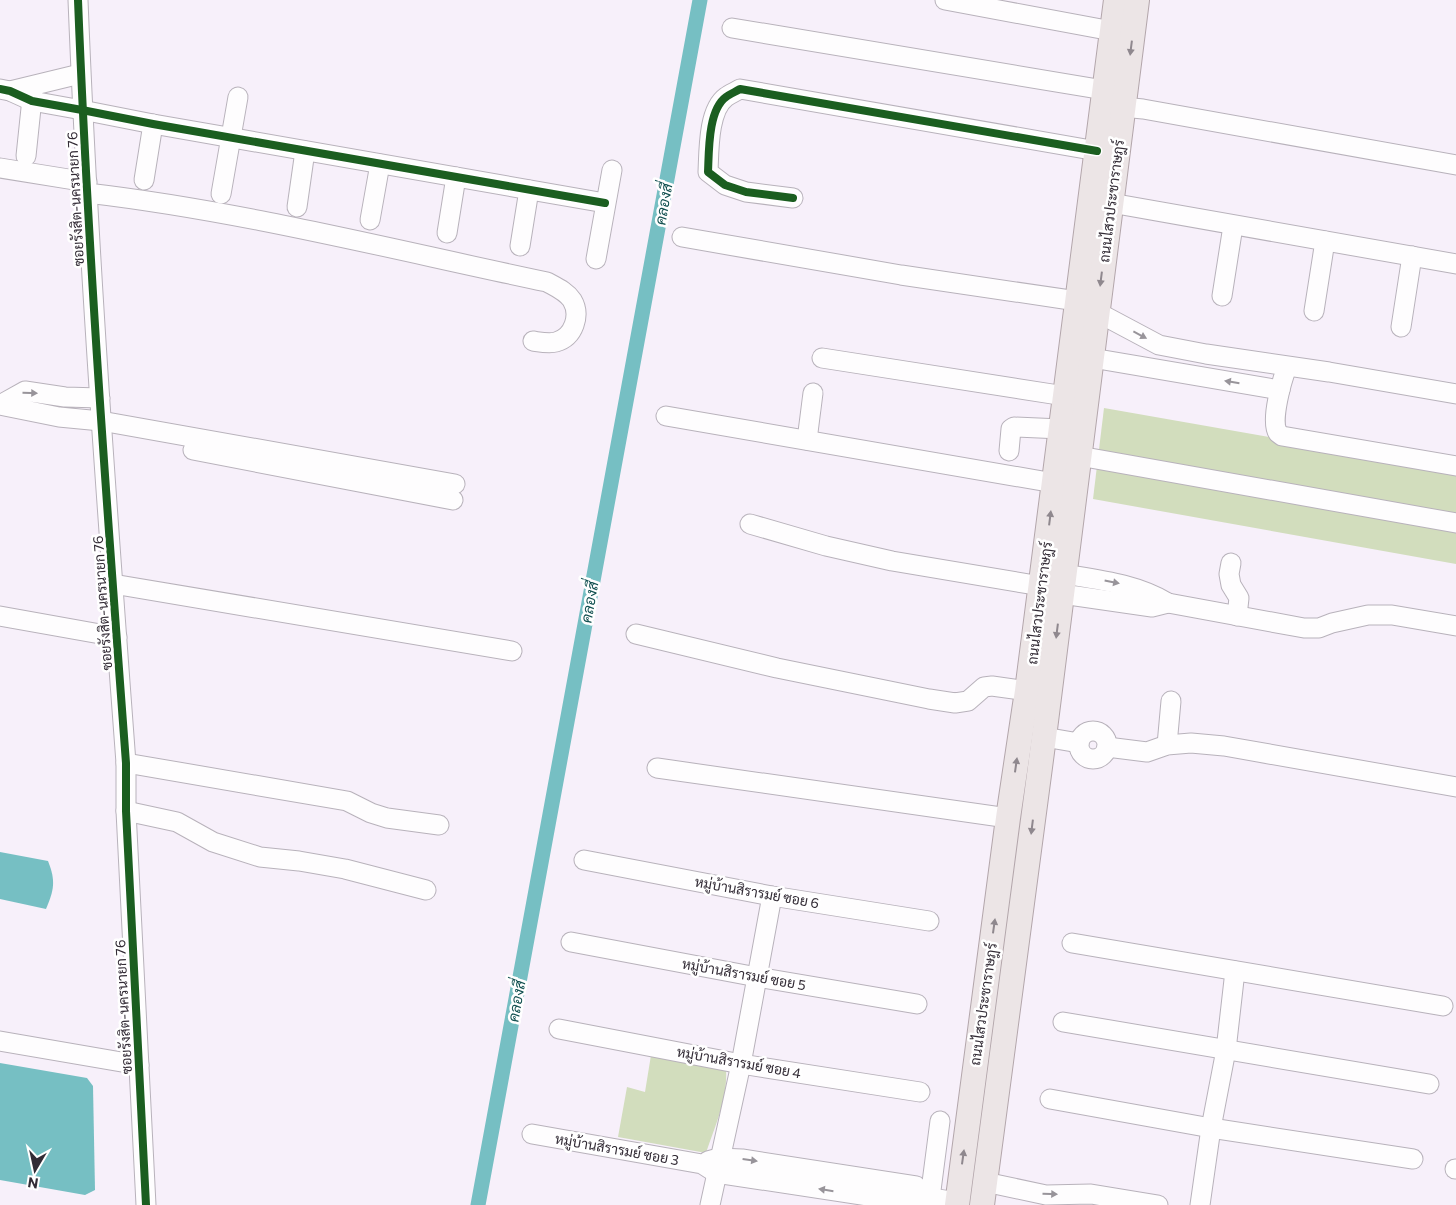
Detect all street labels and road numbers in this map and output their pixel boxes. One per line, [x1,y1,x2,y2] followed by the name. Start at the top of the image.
[63,131,87,267] street label: ซอยรังสิต-นครนายก 76
[1095,138,1128,264] street label: ถนนไสวประชาราษฎร์
[89,535,115,671] street label: ซอยรังสิต-นครนายก 76
[1023,540,1056,666] street label: ถนนไสวประชาราษฎร์
[693,873,821,913] street label: หมู่บ้านสิรารมย์ ซอย 6
[111,939,135,1075] street label: ซอยรังสิต-นครนายก 76
[966,941,1001,1067] street label: ถนนไสวประชาราษฎร์
[680,955,807,995] street label: หมู่บ้านสิรารมย์ ซอย 5
[675,1043,803,1083] street label: หมู่บ้านสิรารมย์ ซอย 4
[553,1130,680,1170] street label: หมู่บ้านสิรารมย์ ซอย 3

